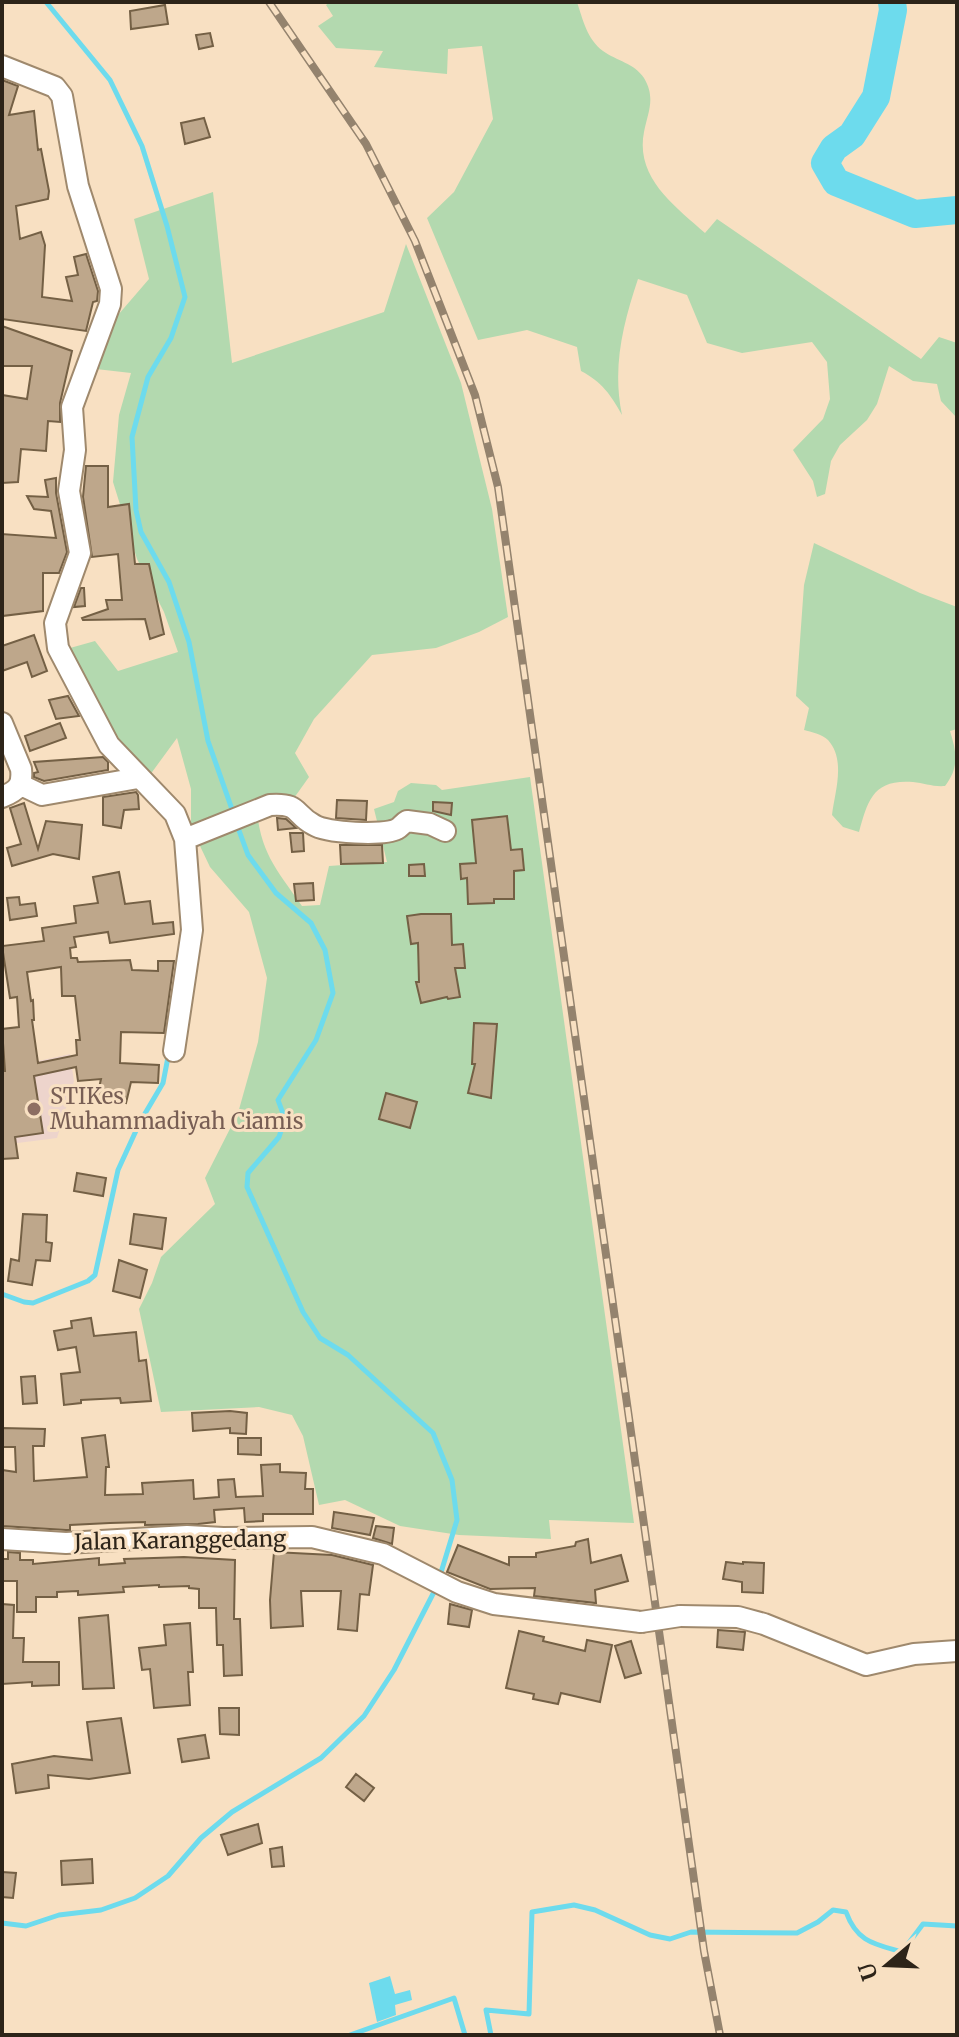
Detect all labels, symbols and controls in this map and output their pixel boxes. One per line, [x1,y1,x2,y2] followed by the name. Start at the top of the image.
[50,1082,304,1135] place label: STIKes Muhammadiyah Ciamis
[25,1100,43,1118] marker: STIKes Muhammadiyah Ciamis
[73,1524,286,1556] street label: Jalan Karanggedang
[847,1925,927,2005] north arrow
[852,1959,884,1984] text: U

